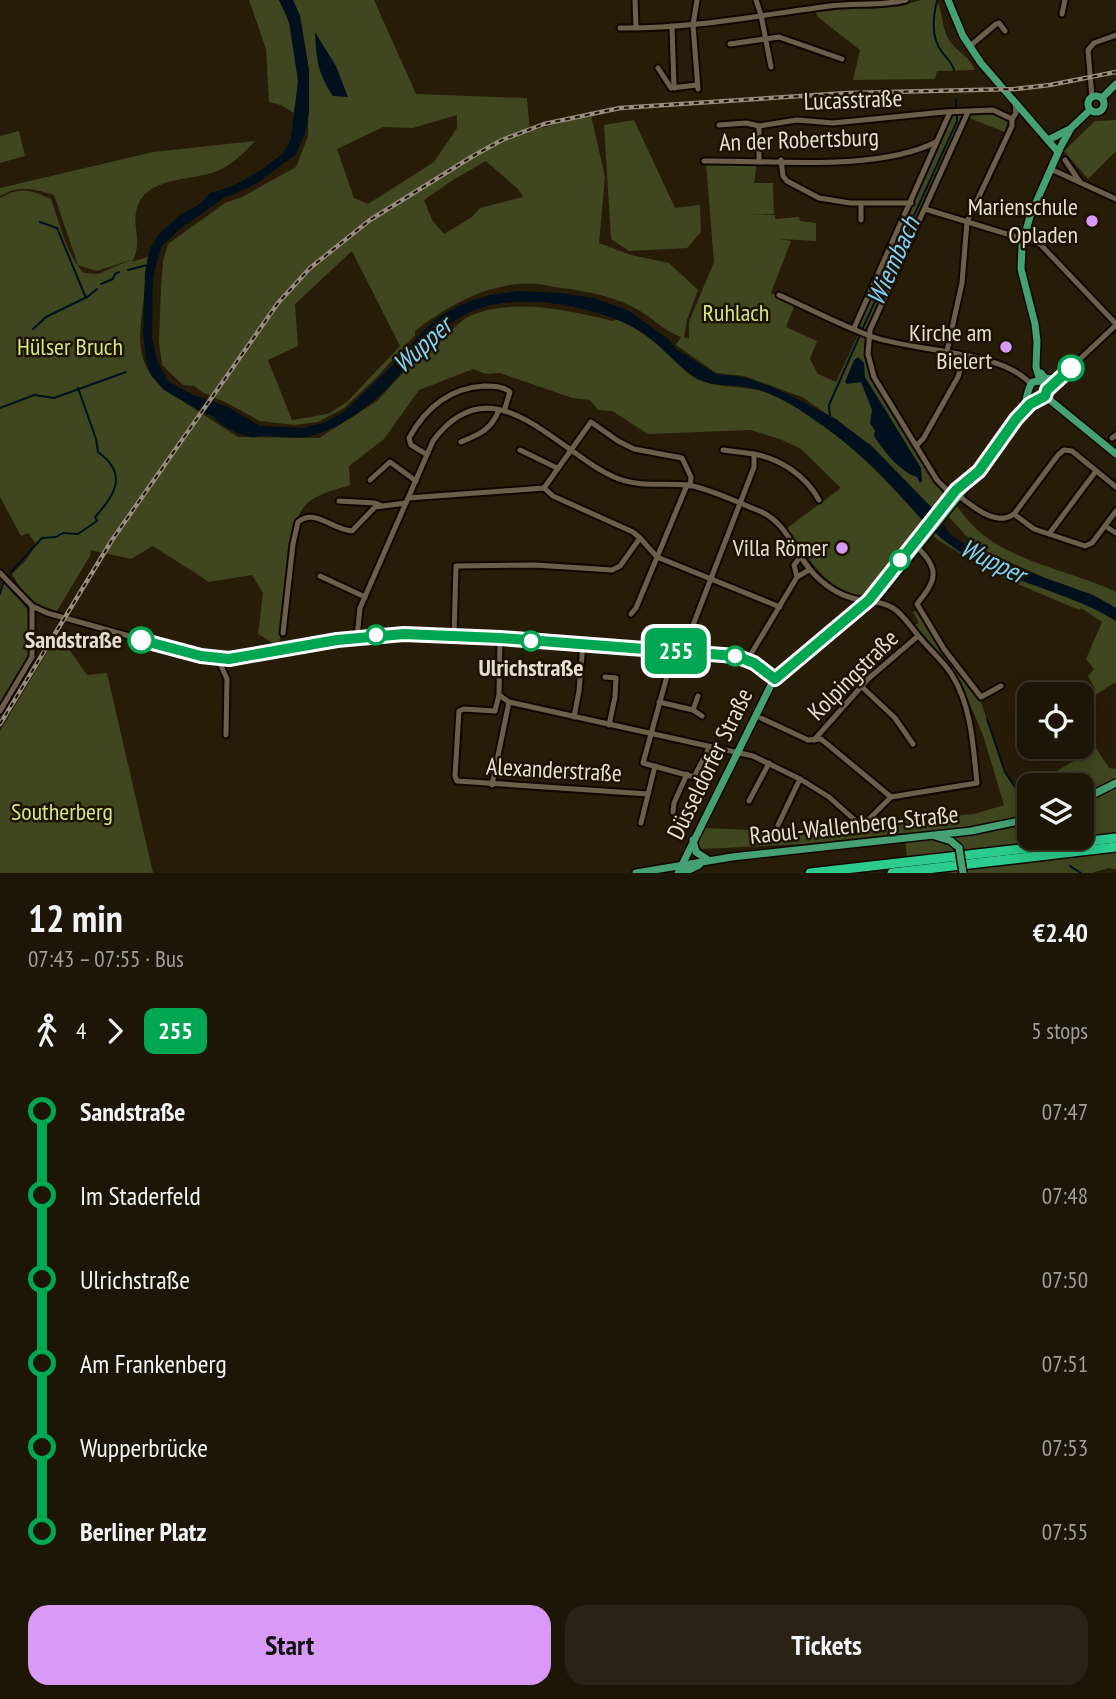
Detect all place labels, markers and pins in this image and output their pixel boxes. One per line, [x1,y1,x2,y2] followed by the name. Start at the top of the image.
[968,191,1078,250] place label: Marienschule Opladen
[1084,213,1100,229] marker: Marienschule Opladen
[909,317,992,376] place label: Kirche am Bielert
[998,339,1014,355] marker: Kirche am Bielert
[1058,355,1084,381] unlabelled marker
[732,532,828,563] place label: Villa Römer
[834,540,850,556] marker: Villa Römer
[890,550,910,570] unlabelled marker
[25,624,122,655] place label: Sandstraße
[366,625,386,645] unlabelled marker
[128,627,154,653] marker: Sandstraße
[521,631,541,651] marker: Ulrichstraße
[725,646,745,666] unlabelled marker
[478,652,584,683] place label: Ulrichstraße

